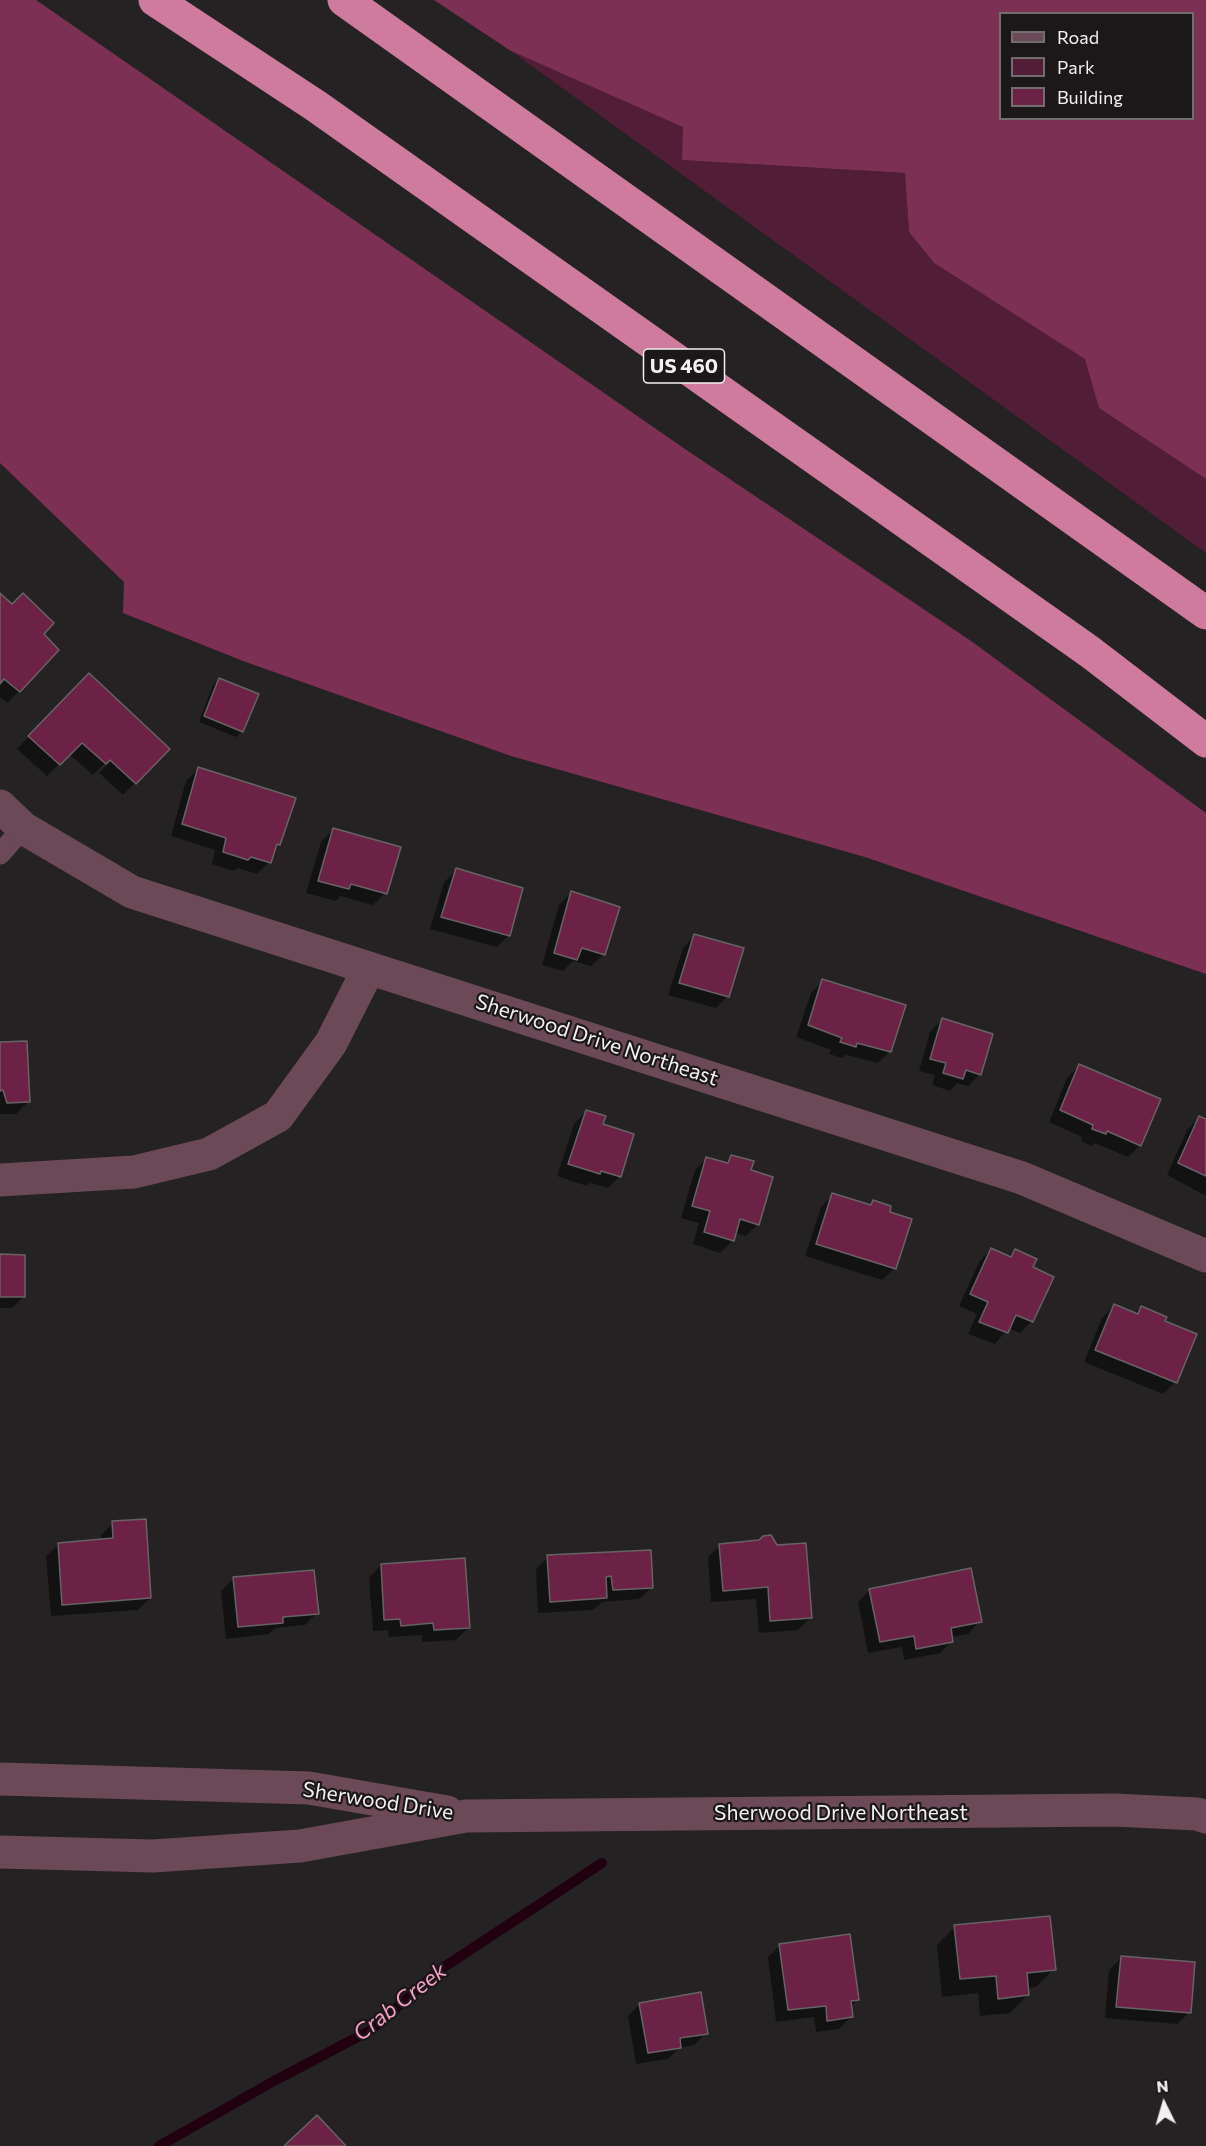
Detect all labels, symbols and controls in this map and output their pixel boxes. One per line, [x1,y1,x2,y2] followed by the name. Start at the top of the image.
[999,12,1194,120] legend
[1057,26,1099,48] text: Road
[1057,56,1095,78] text: Park
[1057,86,1123,108] text: Building
[644,349,724,383] road number: US 460
[472,989,722,1091] street label: Sherwood Drive Northeast
[301,1777,455,1825] street label: Sherwood Drive
[714,1800,968,1826] street label: Sherwood Drive Northeast
[348,1957,452,2047] water label: Crab Creek
[1134,2074,1194,2134] north arrow
[1156,2076,1169,2096] text: N

